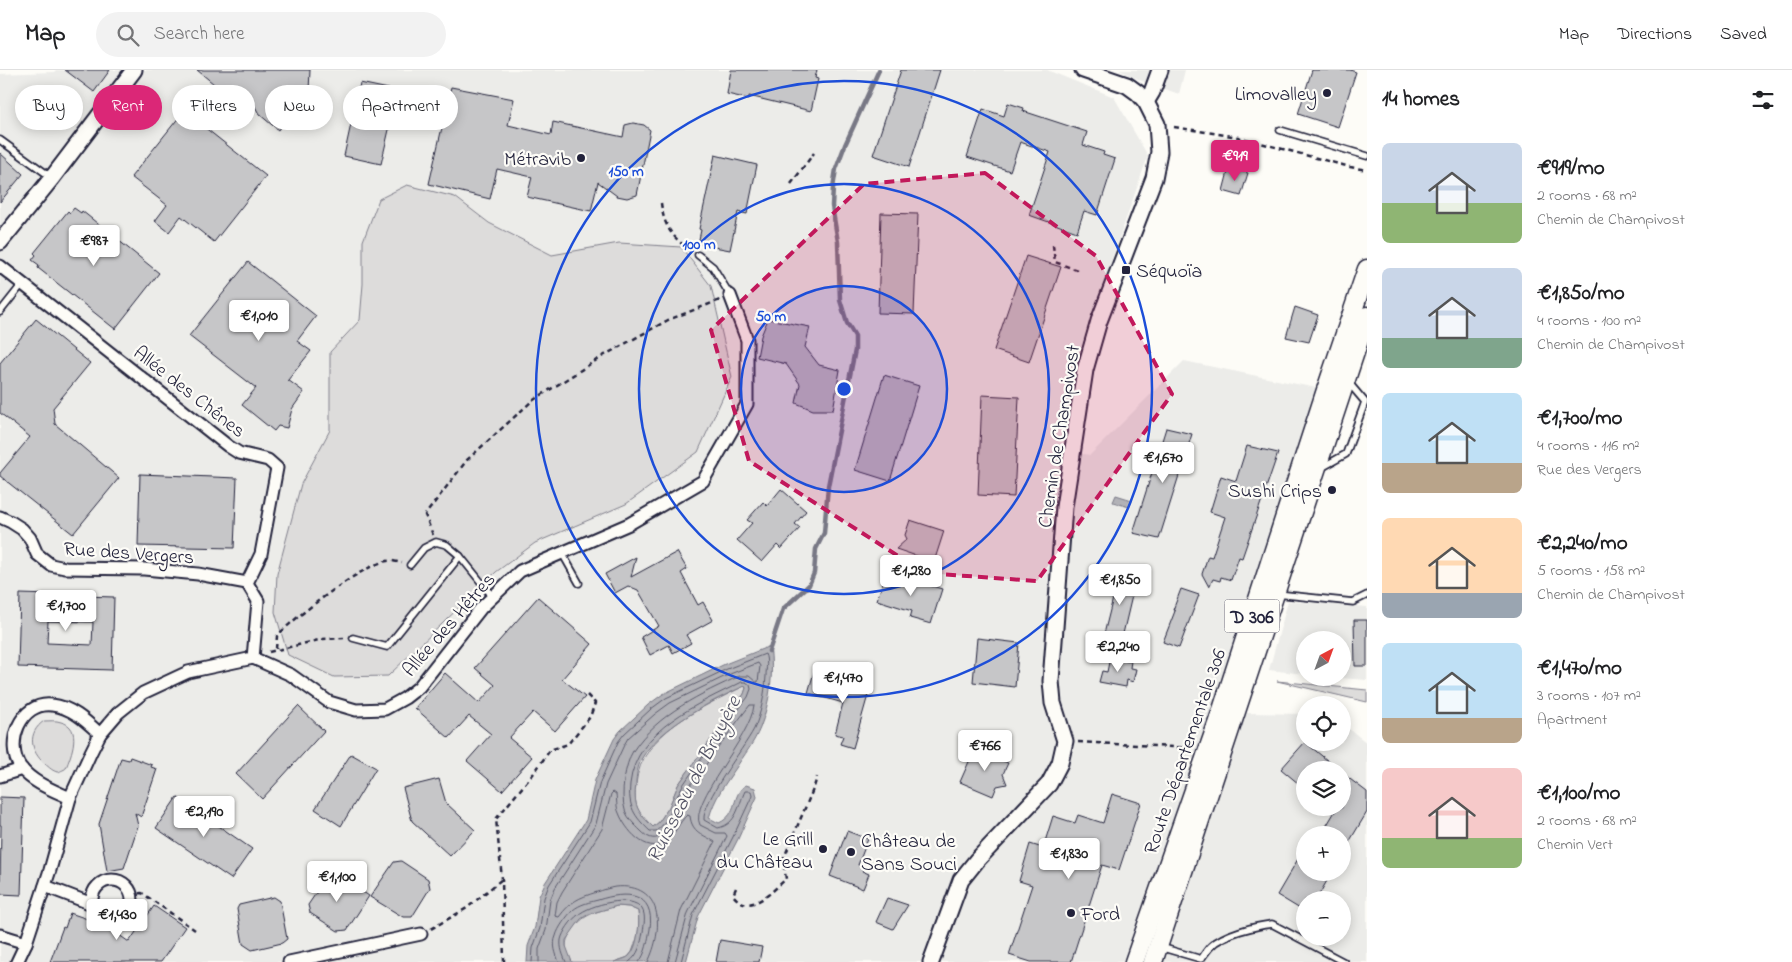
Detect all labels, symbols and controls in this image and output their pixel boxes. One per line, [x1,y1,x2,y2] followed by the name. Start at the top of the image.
[96,12,446,57] search box
[25,17,66,52] text: Map
[114,21,142,49] icon: search
[154,21,245,48] text: Search here
[1559,22,1589,48] text: Map
[1617,22,1692,48] text: Directions
[1720,22,1767,48] text: Saved
[1235,81,1317,110] place label: Limovalley
[15,85,83,130] chip: Buy
[93,85,162,130] chip: Rent
[172,85,255,130] chip: Filters
[265,85,333,130] chip: New
[343,85,458,130] chip: Apartment
[1382,85,1460,115] text: 14 homes
[1749,86,1777,114] icon: filters
[1321,87,1333,99] marker: Limovalley
[1205,140,1265,182] pin: €919
[1222,144,1248,168] text: €919
[504,146,571,175] place label: Métravib
[575,152,587,164] marker: Métravib
[1537,154,1605,184] text: €919/mo
[608,161,644,183] text: 150 m
[1422,163,1482,223] icon: home
[1537,184,1637,208] text: 2 rooms · 68 m²
[1537,208,1685,232] text: Chemin de Champivost
[64,224,124,267] pin: €987
[80,229,108,253] text: €987
[682,234,716,256] text: 100 m
[1136,258,1202,287] place label: Séquoïa
[1120,264,1132,276] marker: Séquoïa
[1537,279,1625,309] text: €1,850/mo
[1422,288,1482,348] icon: home
[218,300,300,342] pin: €1,010
[240,304,278,328] text: €1,010
[756,306,787,328] text: 50 m
[1537,309,1641,333] text: 4 rooms · 100 m²
[1537,333,1685,357] text: Chemin de Champivost
[126,340,251,446] street label: Allée des Chênes
[1032,343,1089,530] street label: Chemin de Champivost
[835,380,853,398] centre of rings
[1537,404,1622,434] text: €1,700/mo
[1422,413,1482,473] icon: home
[1537,434,1640,458] text: 4 rooms · 116 m²
[1122,442,1204,484] pin: €1,670
[1143,446,1183,470] text: €1,670
[1537,458,1642,482] text: Rue des Vergers
[1228,478,1322,507] place label: Sushi Crips
[1326,484,1338,496] marker: Sushi Crips
[1537,529,1628,559] text: €2,240/mo
[63,535,195,575] street label: Rue des Vergers
[1422,538,1482,598] icon: home
[870,554,952,597] pin: €1,280
[891,559,931,583] text: €1,280
[1537,559,1645,583] text: 5 rooms · 158 m²
[1079,564,1161,606] pin: €1,850
[396,567,503,684] street label: Allée des Hêtres
[1099,568,1141,592] text: €1,850
[1537,583,1685,607] text: Chemin de Champivost
[25,590,107,632] pin: €1,700
[46,594,86,618] text: €1,700
[1224,600,1280,632] road number: D 306
[1077,630,1159,673] pin: €2,240
[1296,631,1351,686] north arrow
[1296,631,1351,946] map controls
[1096,635,1140,659] text: €2,240
[1138,645,1235,858] street label: Route Départementale 306
[1537,654,1622,684] text: €1,470/mo
[802,662,884,704] pin: €1,470
[1422,663,1482,723] icon: home
[823,666,863,690] text: €1,470
[1537,684,1641,708] text: 3 rooms · 107 m²
[640,690,750,868] water label: Ruisseau de Bruyère
[1296,696,1351,751] button: locate
[1537,708,1607,732] text: Apartment
[955,730,1015,772] pin: €766
[969,734,1001,758] text: €766
[1296,761,1351,816] button: layers
[1537,779,1620,809] text: €1,100/mo
[1422,788,1482,848] icon: home
[163,796,245,838] pin: €2,190
[185,800,223,824] text: €2,190
[1537,809,1637,833] text: 2 rooms · 68 m²
[716,826,813,878] place label: Le Grill du Château
[1296,826,1351,881] button: +
[861,828,957,880] place label: Château de Sans Souci
[1537,833,1613,857] text: Chemin Vert
[1028,838,1110,880] pin: €1,830
[1050,842,1088,866] text: €1,830
[817,843,829,855] marker: Le Grill du Château
[845,846,857,858] marker: Château de Sans Souci
[296,860,378,903] pin: €1,100
[318,865,356,889] text: €1,100
[1296,891,1351,946] button: −
[76,898,158,941] pin: €1,430
[1080,901,1120,930] place label: Ford
[97,903,137,927] text: €1,430
[1065,907,1077,919] marker: Ford

